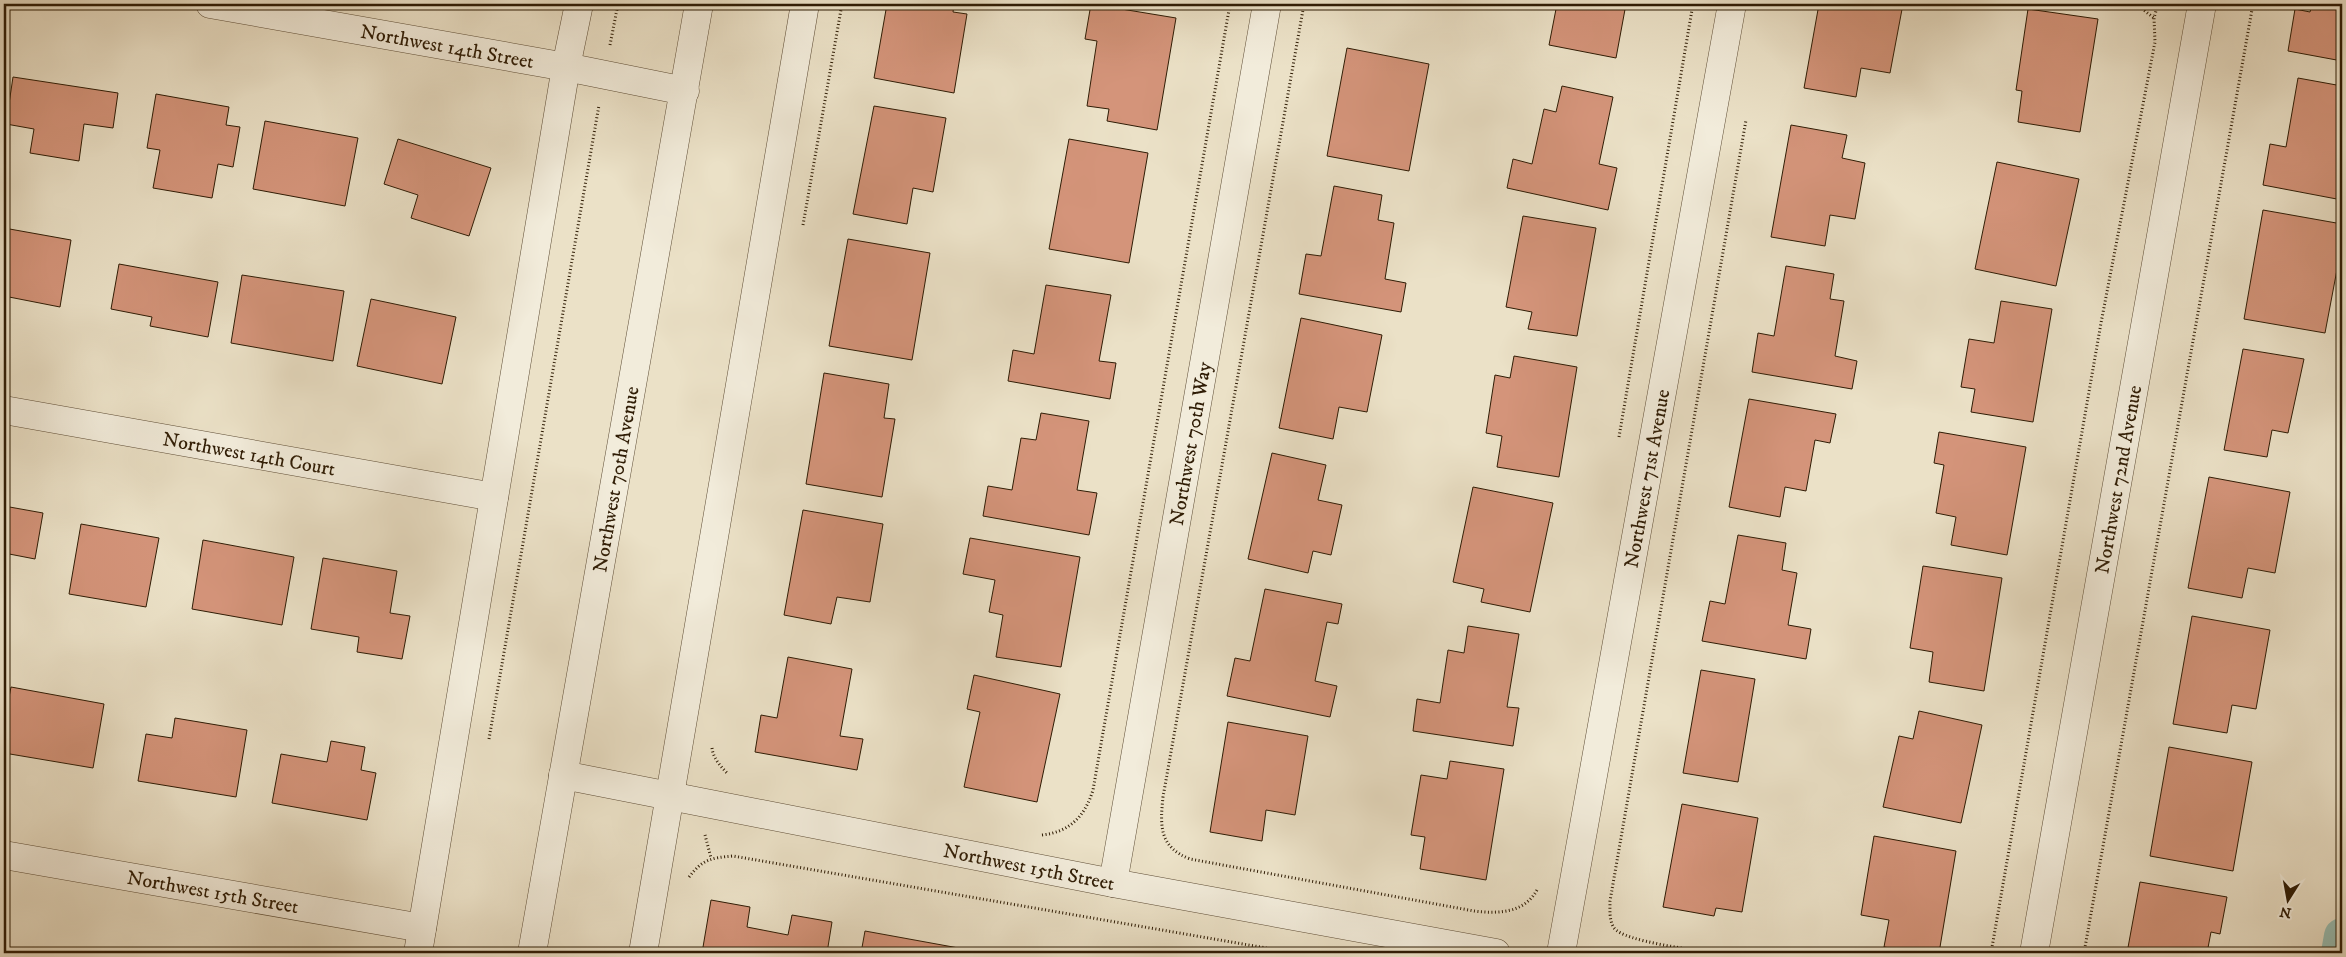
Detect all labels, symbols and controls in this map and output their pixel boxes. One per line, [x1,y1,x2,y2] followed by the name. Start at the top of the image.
[358,20,536,75] street label: Northwest 14th Street
[1165,360,1218,528] street label: Northwest 70th Way
[2090,383,2148,576] street label: Northwest 72nd Avenue
[588,385,645,575] street label: Northwest 70th Avenue
[1620,387,1676,570] street label: Northwest 71st Avenue
[161,427,337,483] street label: Northwest 14th Court
[941,839,1117,897] street label: Northwest 15th Street
[125,866,300,920] street label: Northwest 15th Street
[2264,874,2314,924] north arrow
[2278,902,2293,922] text: N

